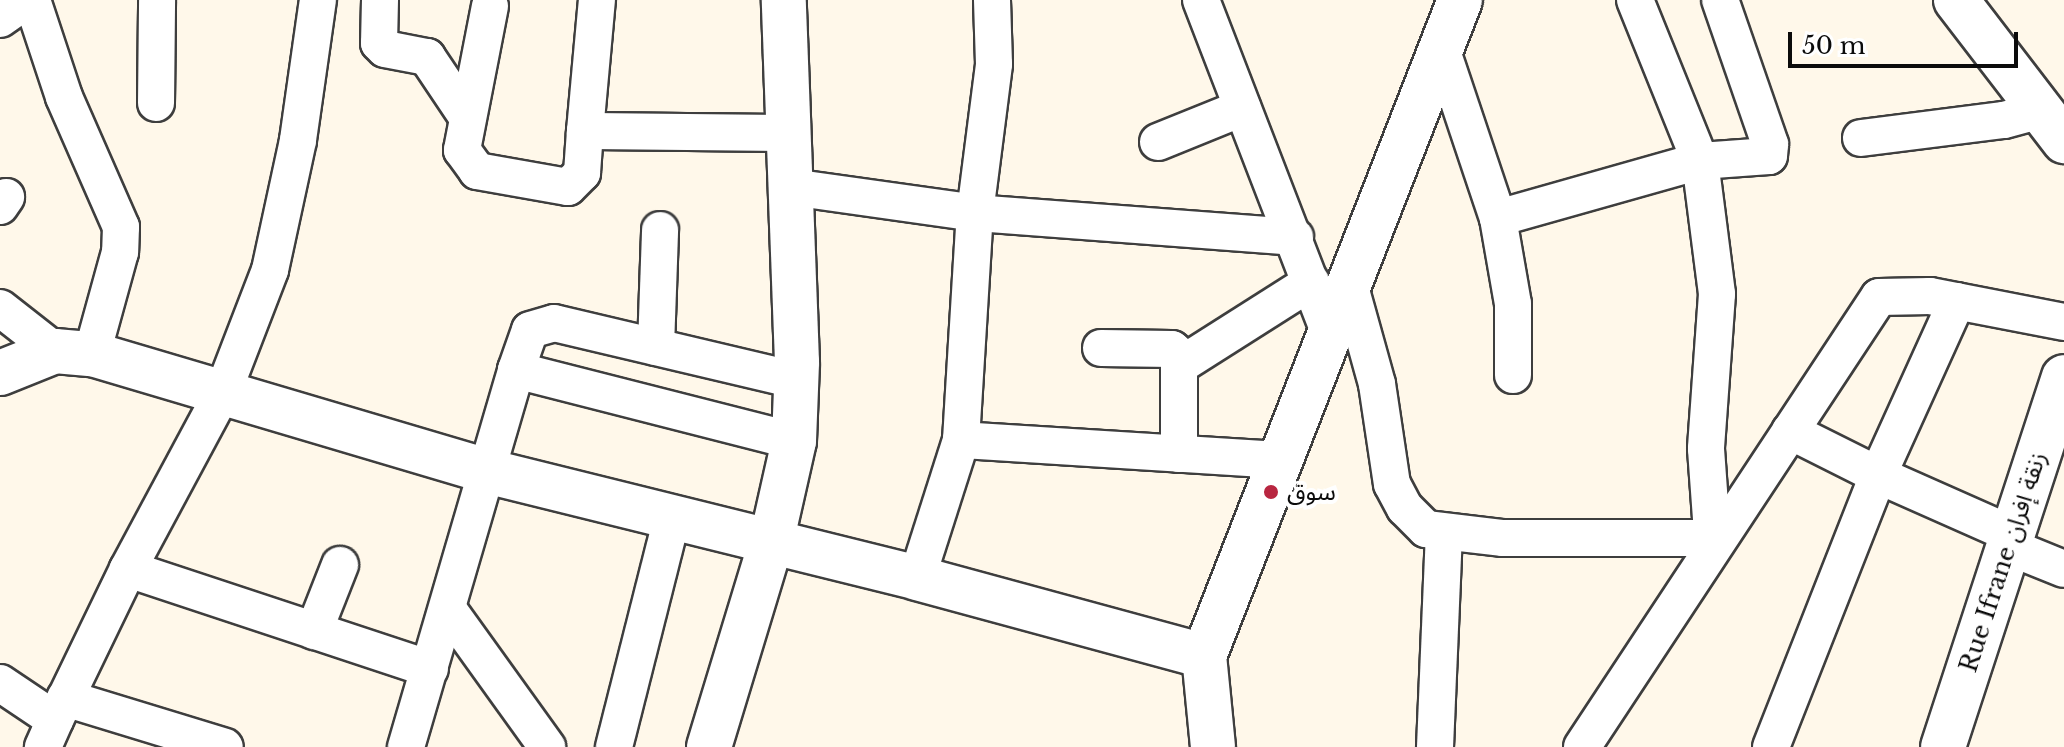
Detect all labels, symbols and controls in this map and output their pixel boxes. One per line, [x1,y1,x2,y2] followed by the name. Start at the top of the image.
[1792,16,2022,66] scale bar
[1802,31,1865,60] text: 50 m
[1954,448,2052,676] street label: Rue Ifrane زنقة إفران
[1287,478,1336,506] place label: سوق
[1262,483,1280,501] marker: سوق

